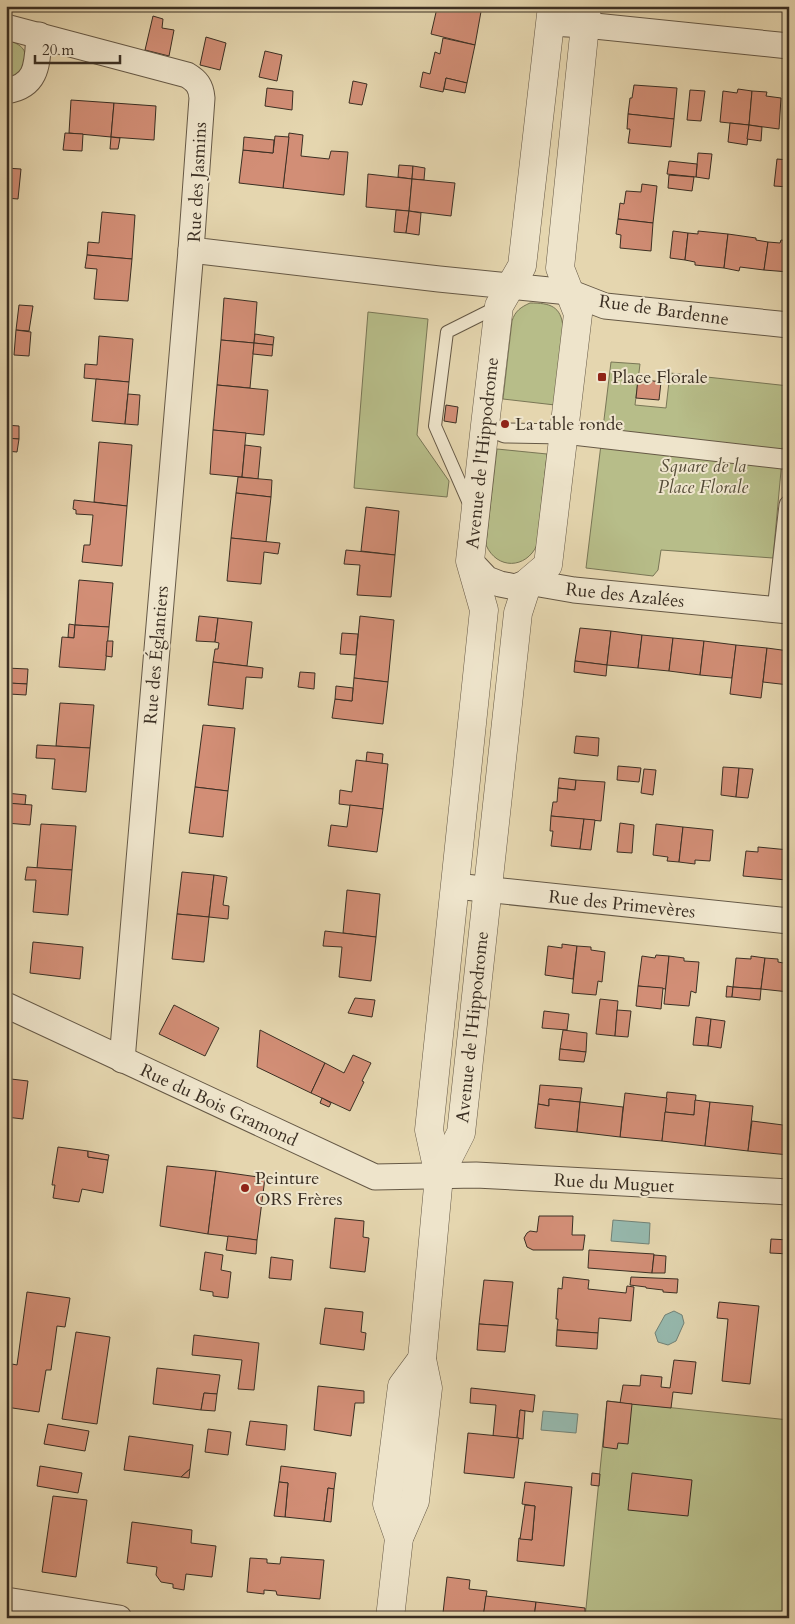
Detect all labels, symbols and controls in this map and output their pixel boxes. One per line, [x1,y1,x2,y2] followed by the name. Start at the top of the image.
[35,32,120,64] scale bar
[42,40,74,60] text: 20 m
[182,121,213,243] street label: Rue des Jasmins
[597,289,730,332] street label: Rue de Bardenne
[460,356,505,550] street label: Avenue de l'Hippodrome
[612,365,708,390] place label: Place Florale
[596,371,608,383] marker: Place Florale
[515,412,624,437] place label: La table ronde
[499,418,511,430] marker: La table ronde
[658,454,749,500] park label: Square de la Place Florale
[564,577,686,614] street label: Rue des Azalées
[138,585,175,726] street label: Rue des Églantiers
[547,884,697,925] street label: Rue des Primevères
[450,930,495,1124] street label: Avenue de l'Hippodrome
[136,1058,302,1153] street label: Rue du Bois Gramond
[255,1166,343,1212] place label: Peinture ORS Frères
[553,1168,675,1199] street label: Rue du Muguet
[239,1182,251,1194] marker: Peinture ORS Frères

